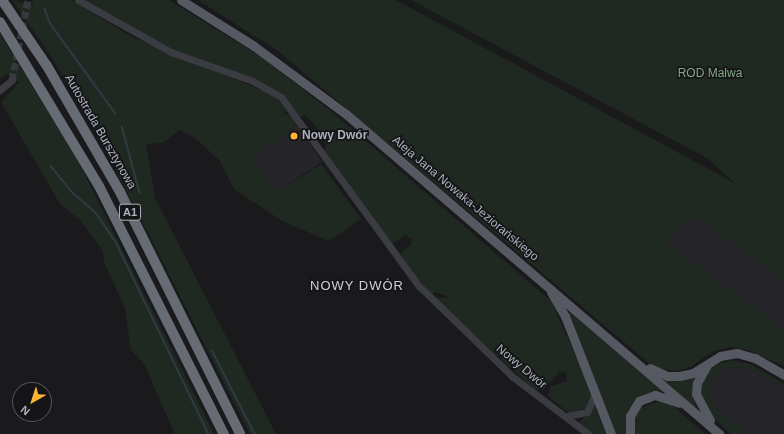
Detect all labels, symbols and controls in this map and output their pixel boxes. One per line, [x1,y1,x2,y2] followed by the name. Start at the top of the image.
[678,67,742,81] park label: ROD Malwa
[61,72,139,192] street label: Autostrada Bursztynowa
[302,129,367,143] place label: Nowy Dwór
[289,131,299,141] marker: Nowy Dwór
[389,133,541,265] street label: Aleja Jana Nowaka-Jeziorańskiego
[118,203,142,221] road number: A1
[310,278,404,294] district label: NOWY DWÓR
[493,342,549,392] street label: Nowy Dwór
[12,382,52,422] north arrow
[18,403,32,418] text: N

